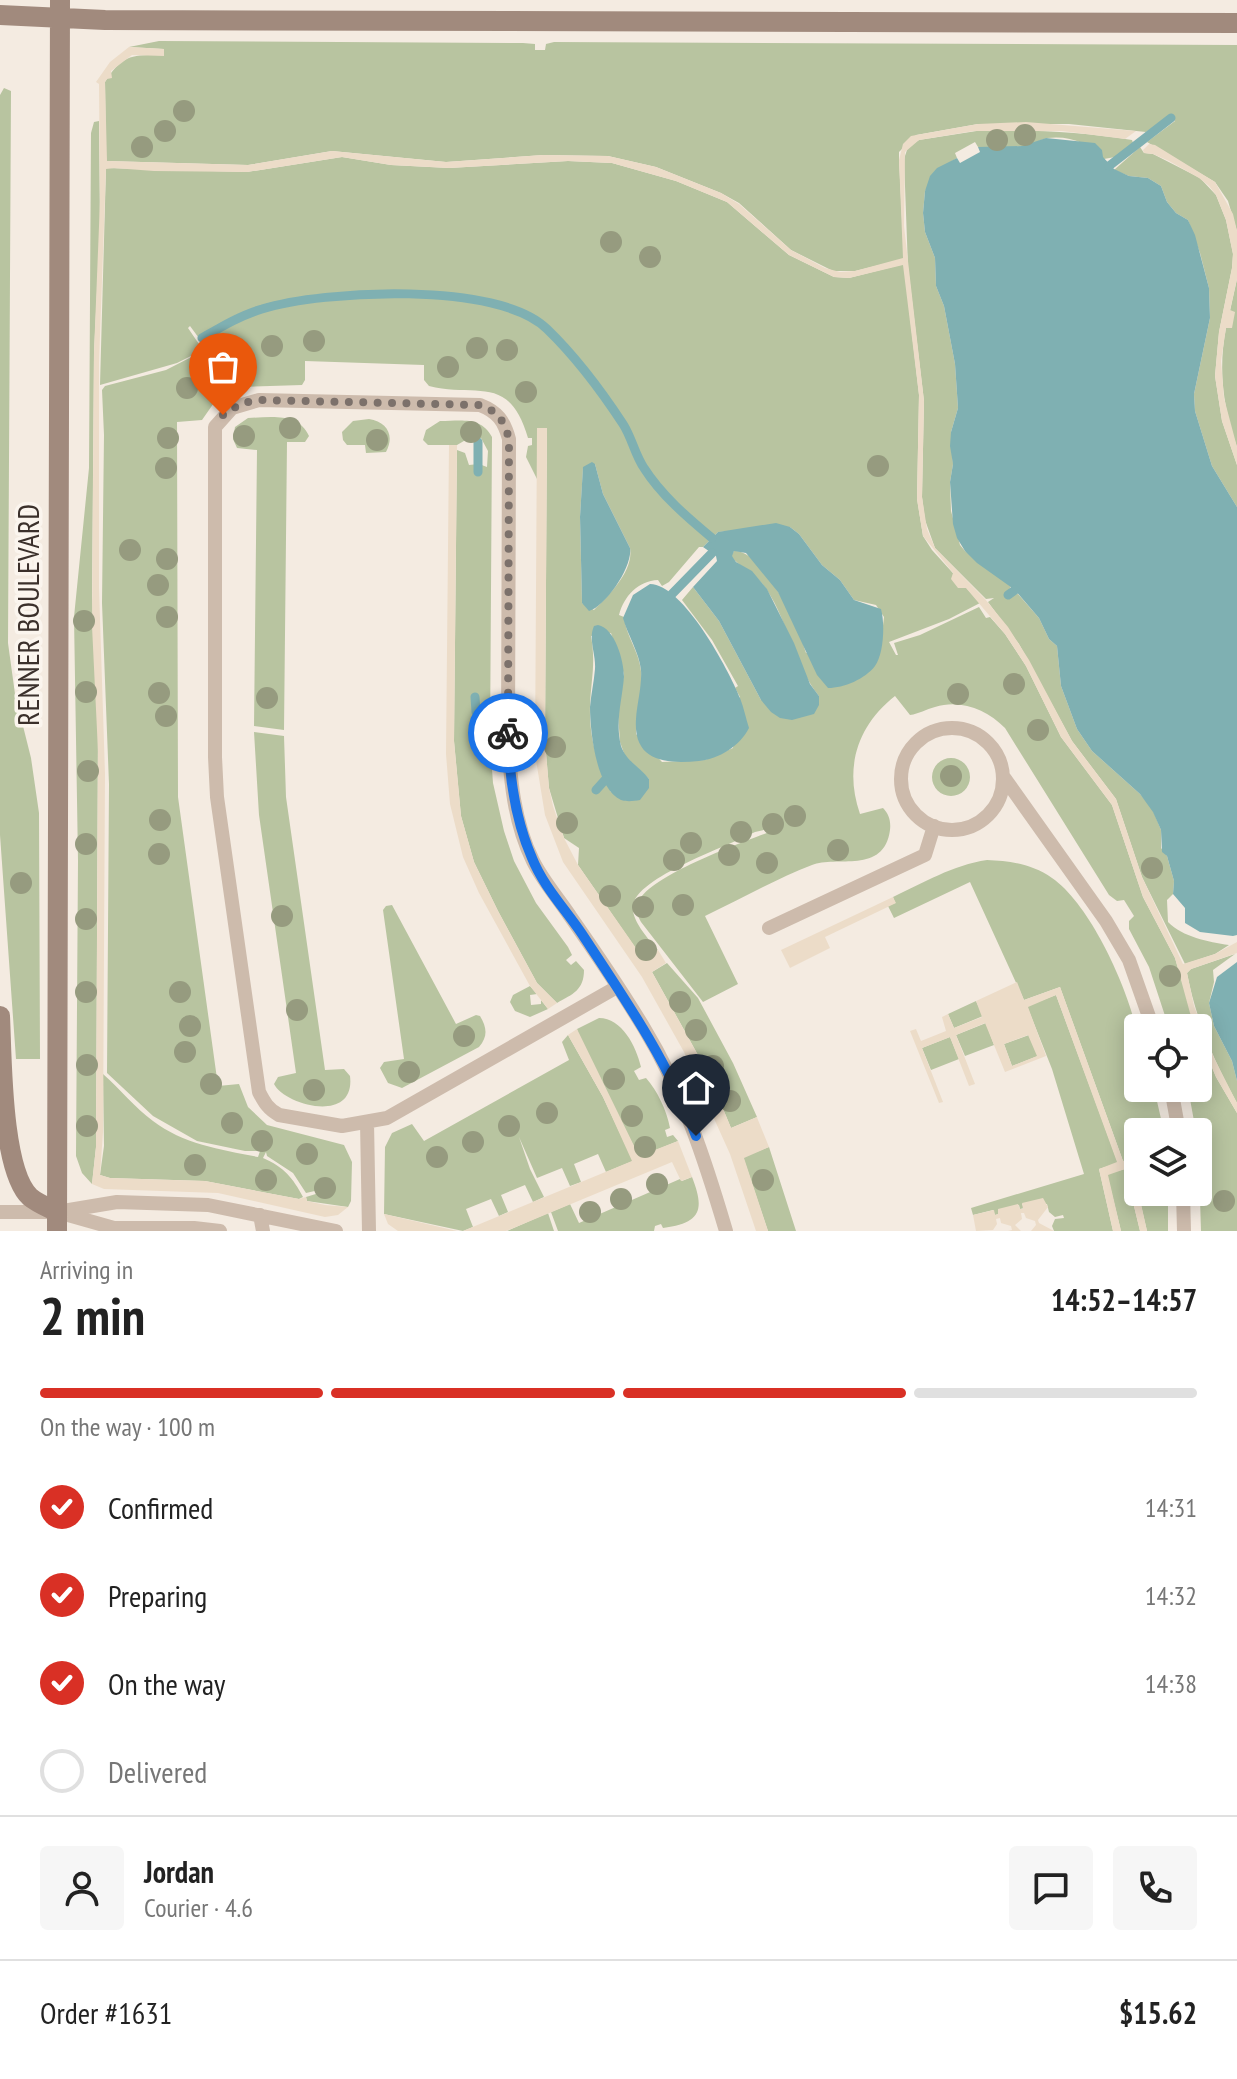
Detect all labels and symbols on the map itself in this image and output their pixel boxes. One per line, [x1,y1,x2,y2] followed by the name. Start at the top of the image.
[189,333,257,415] pin
[8,504,47,726] street label: RENNER BOULEVARD
[468,693,548,773] courier
[662,1054,730,1136] pin

